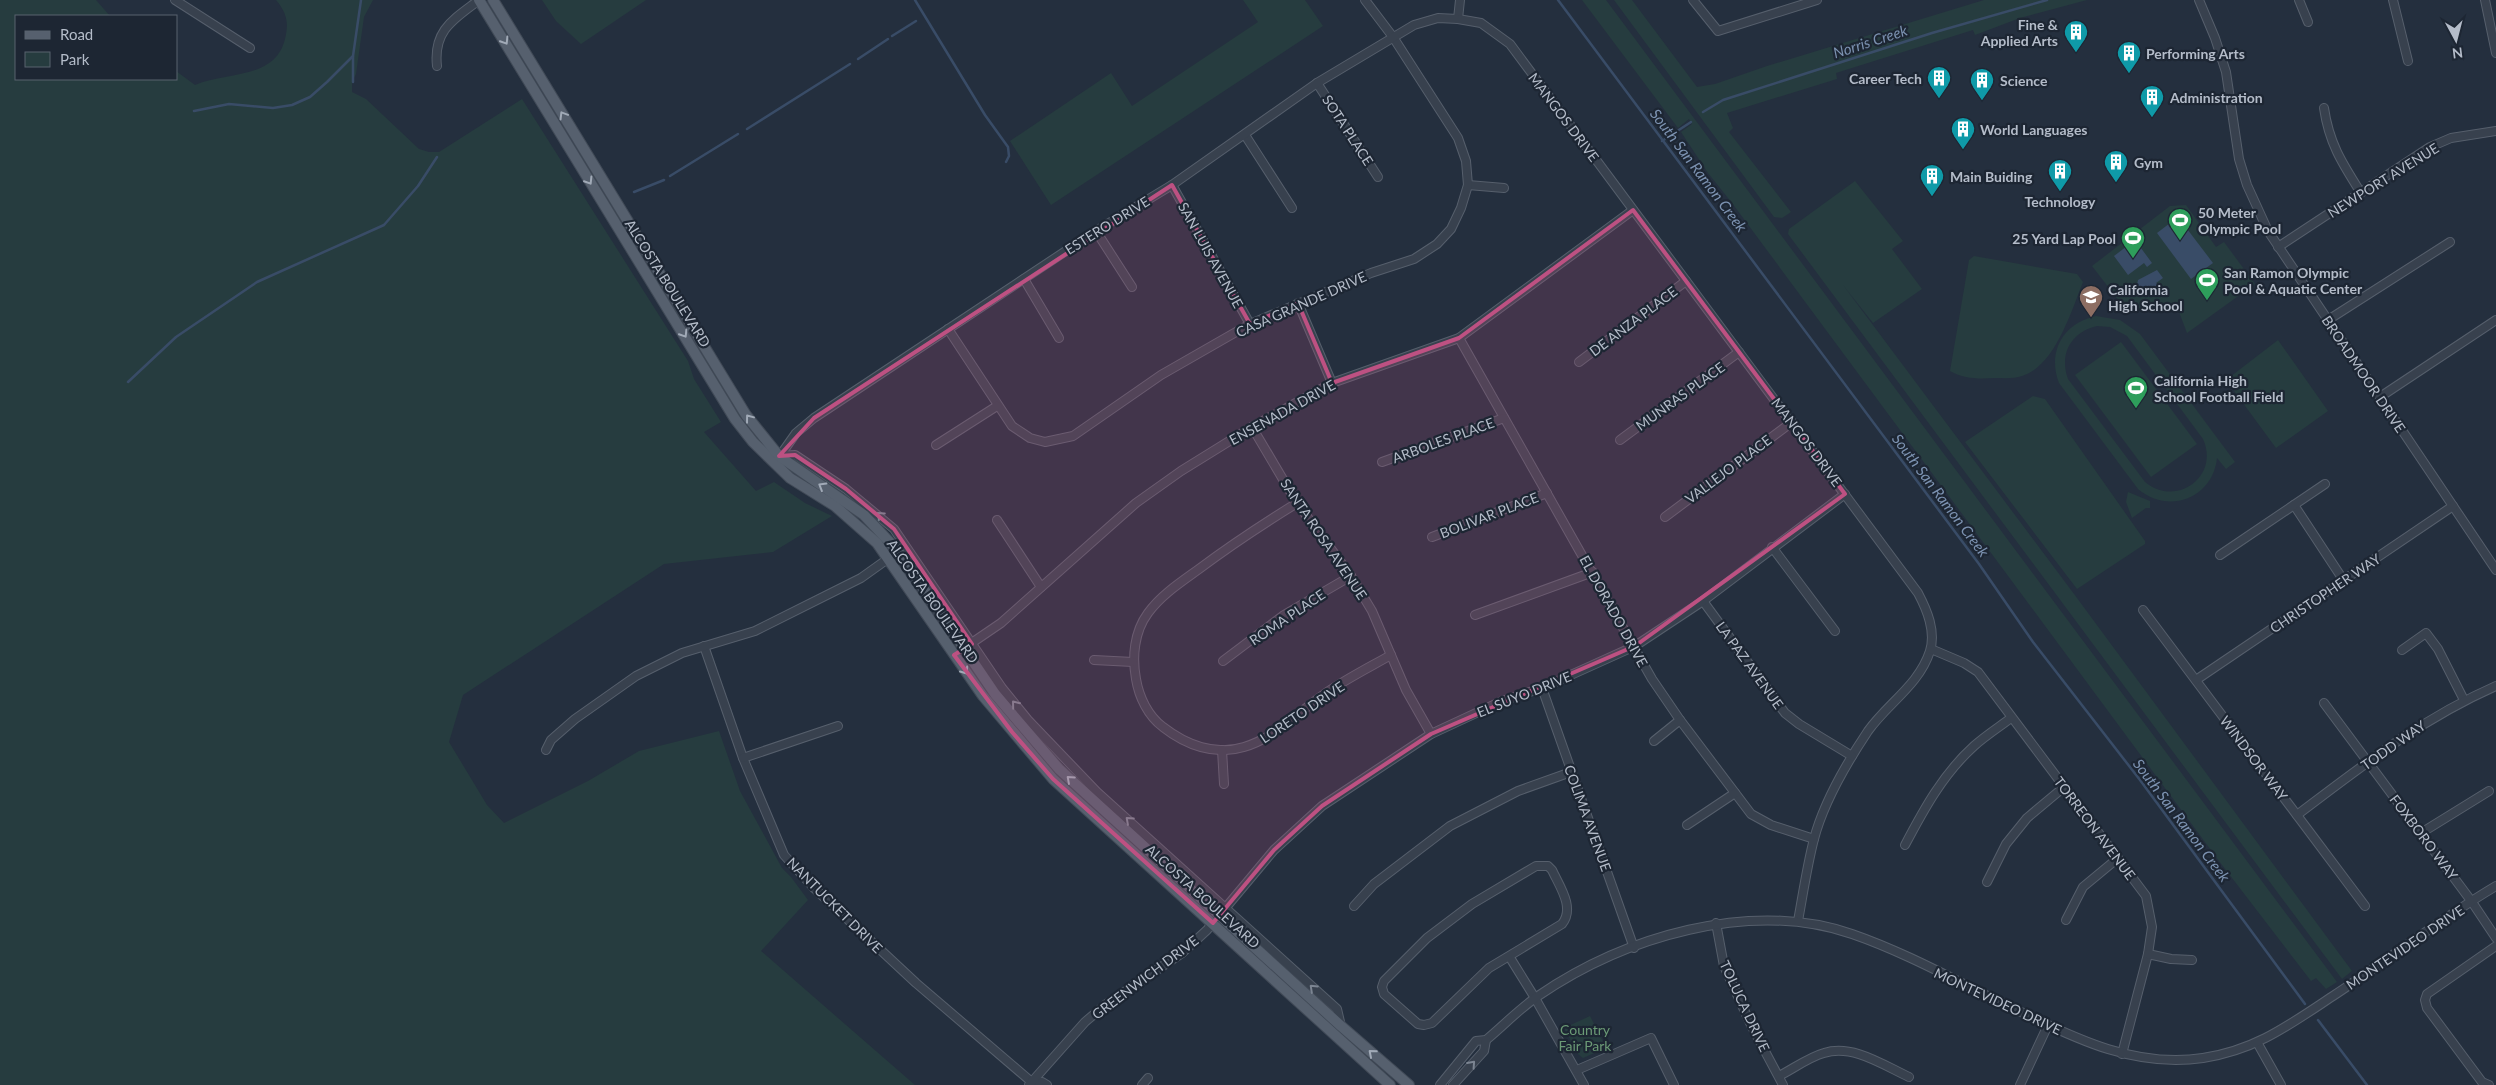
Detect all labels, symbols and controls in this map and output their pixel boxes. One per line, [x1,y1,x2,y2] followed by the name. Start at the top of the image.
[15,15,178,80] legend
[2431,15,2481,65] north arrow
[1980,16,2059,49] place label: Fine & Applied Arts
[2063,19,2089,53] building icon: Fine & Applied Arts
[1831,20,1910,61] water label: Norris Creek
[60,25,93,43] text: Road
[499,36,508,45] one-way arrow
[2116,40,2142,74] building icon: Performing Arts
[2451,44,2464,62] text: N
[2146,45,2245,62] place label: Performing Arts
[60,50,90,68] text: Park
[1926,65,1952,99] building icon: Career Tech
[1969,67,1995,101] building icon: Science
[1525,69,1603,165] street label: MANGOS DRIVE
[1849,70,1922,87] place label: Career Tech
[2000,72,2048,89] place label: Science
[2139,84,2165,118] building icon: Administration
[2169,89,2263,106] place label: Administration
[1319,92,1377,168] street label: SOTA PLACE
[1647,105,1752,236] water label: South San Ramon Creek
[560,112,570,121] one-way arrow
[1950,116,1976,150] building icon: World Languages
[1980,121,2088,138] place label: World Languages
[2324,139,2442,221] street label: NEWPORT AVENUE
[2103,149,2129,183] building icon: Gym
[2134,154,2163,171] place label: Gym
[2047,158,2073,192] building icon: Technology
[1919,163,1945,197] building icon: Main Buiding
[1950,168,2033,185] place label: Main Buiding
[583,175,592,184] one-way arrow
[1062,192,1152,258] street label: ESTERO DRIVE
[2024,193,2096,210] place label: Technology
[1175,199,1247,311] street label: SAN LUIS AVENUE
[2198,204,2281,237] place label: 50 Meter Olympic Pool
[2167,207,2193,241] sports icon: 50 Meter Olympic Pool
[622,216,714,350] street label: ALCOSTA BOULEVARD
[2120,225,2146,259] sports icon: 25 Yard Lap Pool
[2012,230,2116,247] place label: 25 Yard Lap Pool
[2224,264,2363,297] place label: San Ramon Olympic Pool & Aquatic Center
[2194,267,2220,301] sports icon: San Ramon Olympic Pool & Aquatic Center
[1233,268,1369,340] street label: CASA GRANDE DRIVE
[2108,281,2183,314] place label: California High School
[1586,283,1680,359] street label: DE ANZA PLACE
[2078,284,2104,318] school or university icon: California High School
[2319,312,2409,436] street label: BROADMOOR DRIVE
[677,328,687,337] one-way arrow
[1632,358,1728,434] street label: MUNRAS PLACE
[2154,372,2284,405] place label: California High School Football Field
[2123,375,2149,409] sports icon: California High School Football Field
[1226,376,1338,448] street label: ENSENADA DRIVE
[1768,394,1846,490] street label: MANGOS DRIVE
[1390,414,1496,466] street label: ARBOLES PLACE
[746,415,754,424] one-way arrow
[1889,430,1994,561] water label: South San Ramon Creek
[1682,431,1774,507] street label: VALLEJO PLACE
[1277,475,1371,603] street label: SANTA ROSA AVENUE
[818,482,827,492] one-way arrow
[1437,488,1541,542] street label: BOLIVAR PLACE
[876,512,885,521] one-way arrow
[884,536,982,666] street label: ALCOSTA BOULEVARD
[2266,550,2384,636] street label: CHRISTOPHER WAY
[1576,552,1652,670] street label: EL DORADO DRIVE
[1246,585,1328,649] street label: ROMA PLACE
[1713,618,1787,712] street label: LA PAZ AVENUE
[959,665,968,675] one-way arrow
[1474,667,1574,721] street label: EL SUYO DRIVE
[1257,677,1347,747] street label: LORETO DRIVE
[1012,701,1020,710] one-way arrow
[2217,712,2292,804] street label: WINDSOR WAY
[2357,716,2429,773] street label: TODD WAY
[2130,755,2235,886] water label: South San Ramon Creek
[1561,762,1615,874] street label: COLIMA AVENUE
[2051,773,2139,883] street label: TORREON AVENUE
[1067,776,1076,785] one-way arrow
[2386,791,2462,883] street label: FOXBORO WAY
[1125,816,1134,825] one-way arrow
[1143,840,1263,952] street label: ALCOSTA BOULEVARD
[784,854,886,956] street label: NANTUCKET DRIVE
[2343,901,2467,993] street label: MONTEVIDEO DRIVE
[1088,931,1202,1023] street label: GREENWICH DRIVE
[1716,958,1774,1054] street label: TOLUCA DRIVE
[1931,964,2065,1038] street label: MONTEVIDEO DRIVE
[1310,985,1319,994] one-way arrow
[1559,1021,1612,1054] park label: Country Fair Park
[1369,1050,1378,1059] one-way arrow
[1467,1061,1476,1070] one-way arrow

